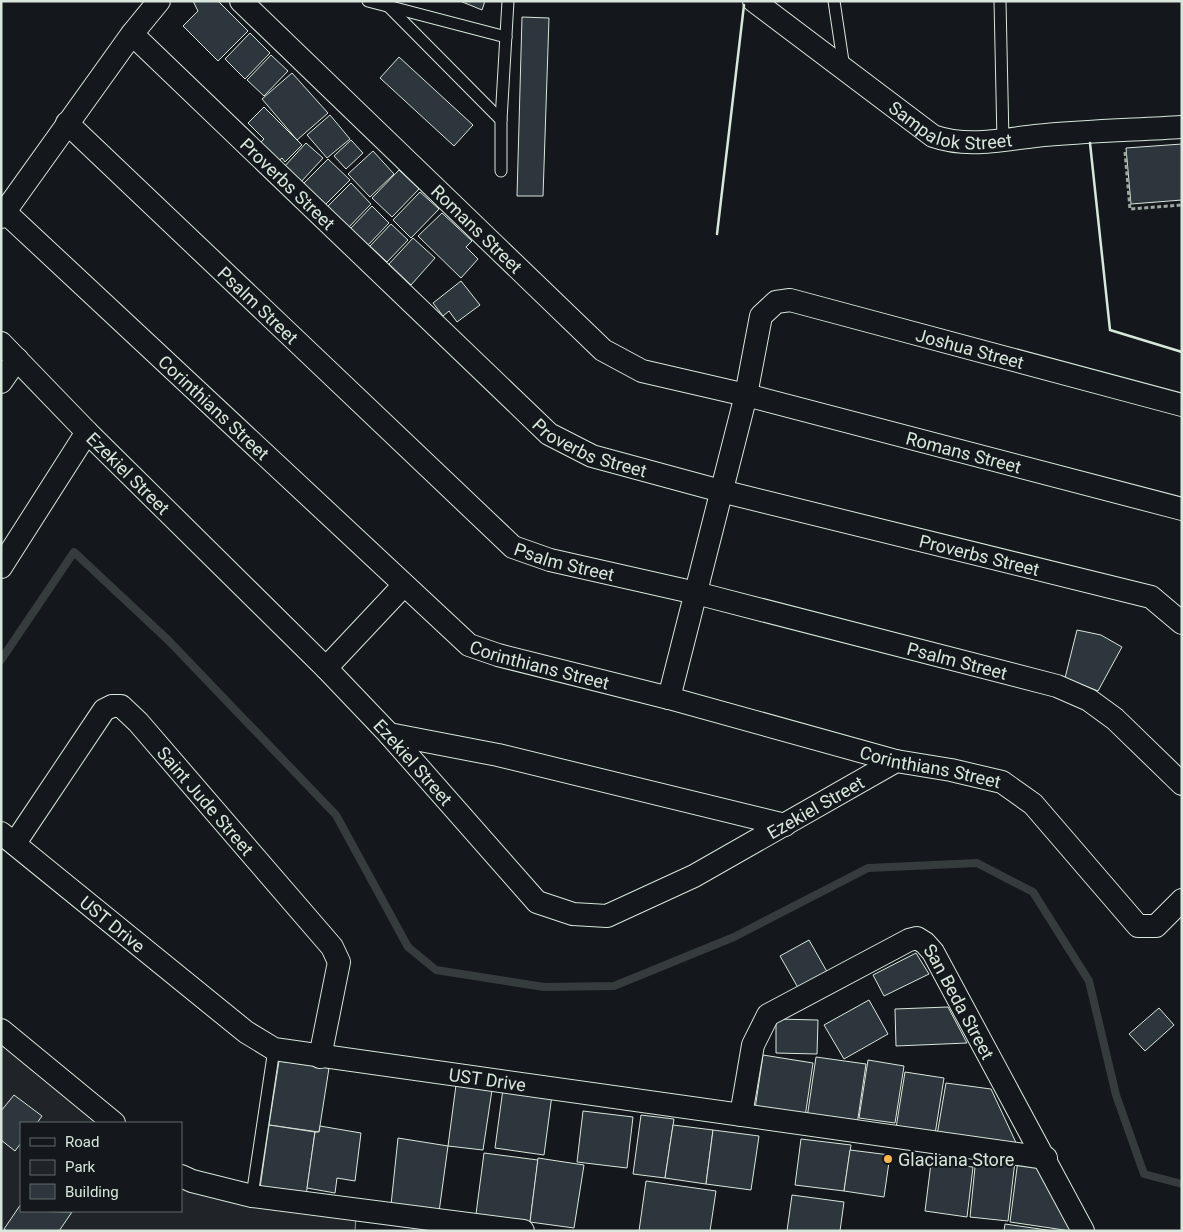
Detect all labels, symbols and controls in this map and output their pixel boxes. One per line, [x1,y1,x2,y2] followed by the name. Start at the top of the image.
[885,96,1013,153] street label: Sampalok Street
[236,133,340,234] street label: Proverbs Street
[427,180,527,277] street label: Romans Street
[214,262,303,348] street label: Psalm Street
[914,324,1026,373] street label: Joshua Street
[154,350,274,464] street label: Corinthians Street
[528,414,649,481] street label: Proverbs Street
[904,427,1024,477] street label: Romans Street
[83,428,174,518] street label: Ezekiel Street
[917,530,1042,580] street label: Proverbs Street
[512,538,617,585] street label: Psalm Street
[467,636,612,693] street label: Corinthians Street
[905,637,1010,683] street label: Psalm Street
[370,715,457,809] street label: Ezekiel Street
[857,741,1003,792] street label: Corinthians Street
[153,742,258,859] street label: Saint Jude Street
[763,771,867,843] street label: Ezekiel Street
[76,891,150,956] street label: UST Drive
[920,939,999,1063] street label: San Beda Street
[448,1063,527,1095] street label: UST Drive
[20,1122,182,1212] legend
[65,1133,99,1151] text: Road
[898,1149,1014,1170] place label: Glaciana Store
[882,1153,894,1165] marker: Glaciana Store
[65,1158,96,1176] text: Park
[65,1183,119,1201] text: Building

